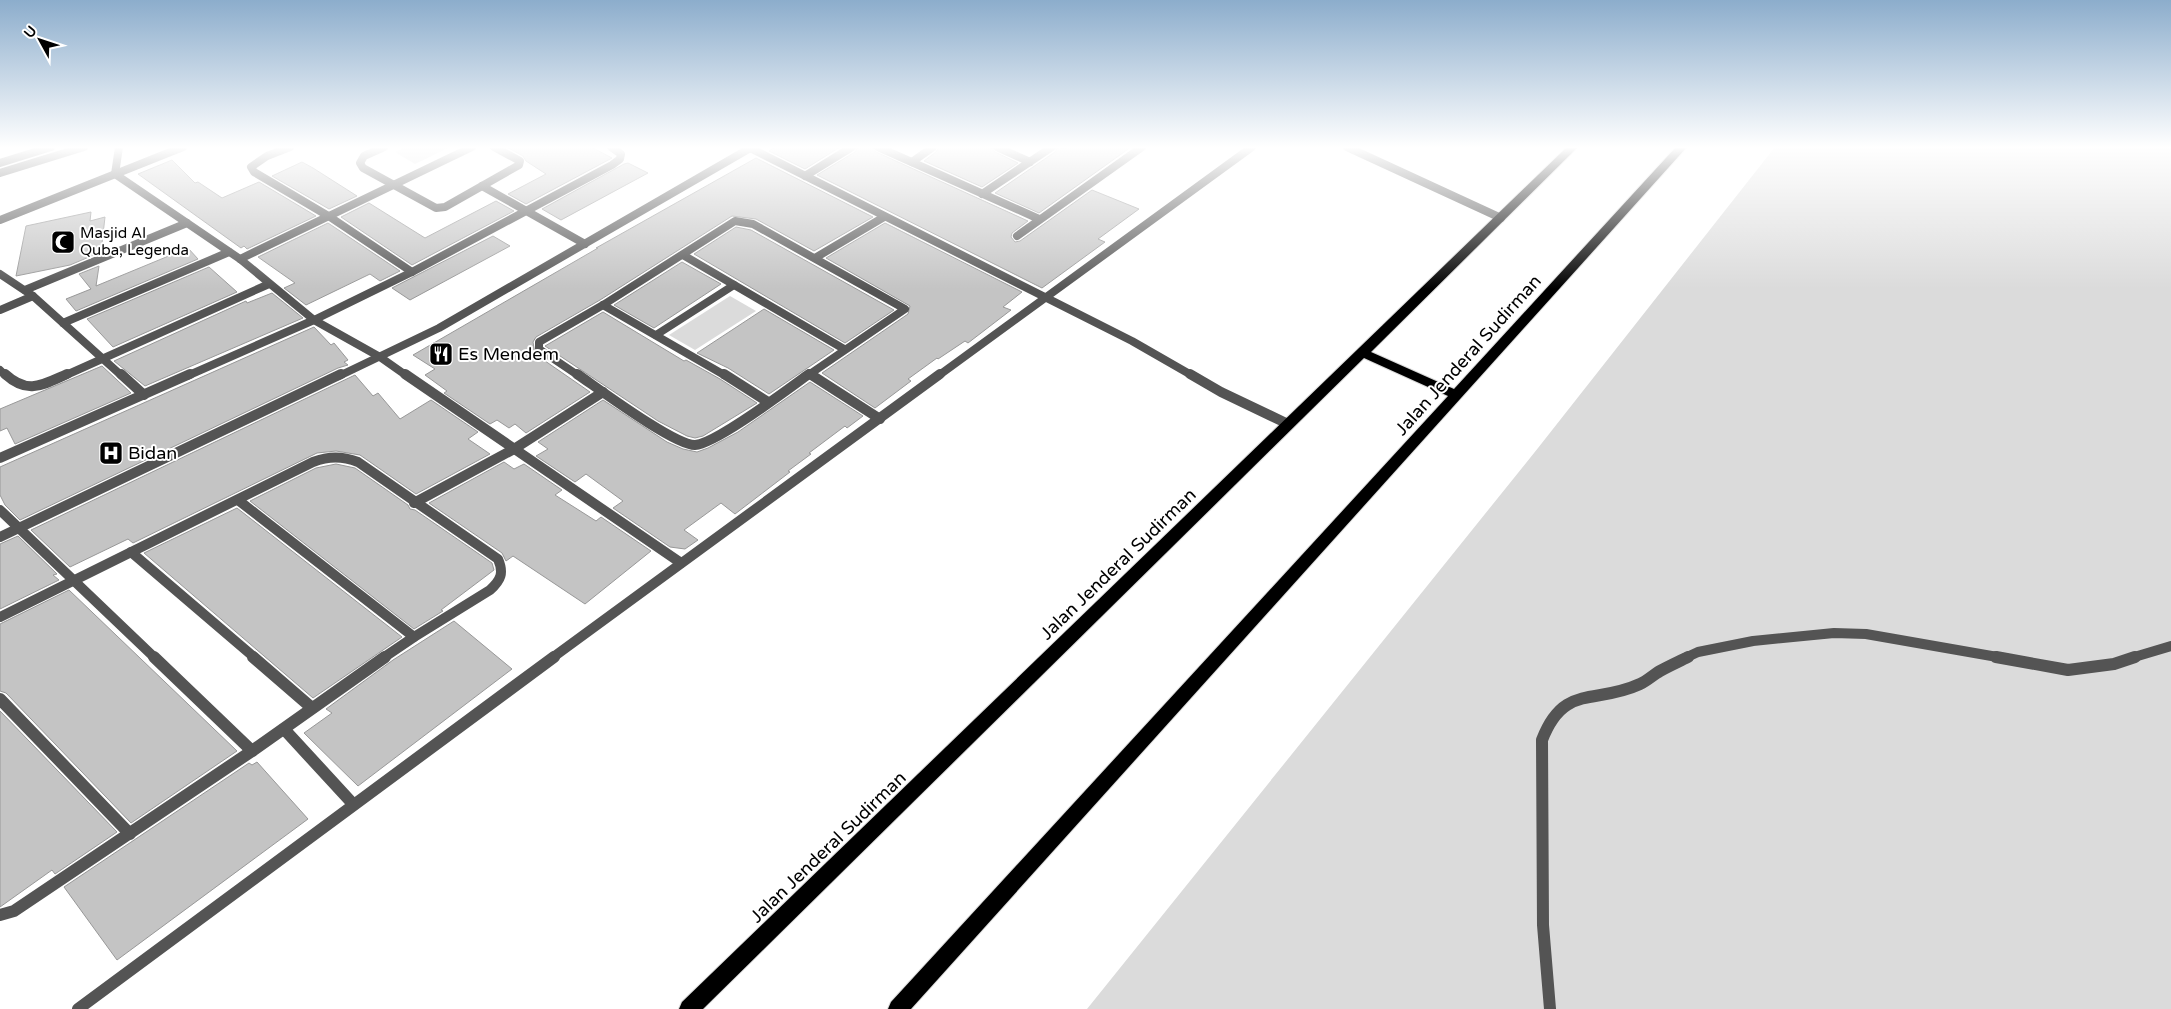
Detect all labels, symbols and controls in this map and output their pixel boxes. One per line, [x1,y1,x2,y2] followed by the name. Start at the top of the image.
[15,15,65,65] north arrow
[20,22,40,41] text: U
[80,224,189,259] place label: Masjid Al Quba, Legenda
[50,229,76,255] mosque icon: Masjid Al Quba, Legenda
[1390,270,1546,440] street label: Jalan Jenderal Sudirman
[428,341,454,367] restaurant icon: Es Mendem
[458,343,559,365] place label: Es Mendem
[98,440,124,466] hospital icon: Bidan
[128,442,177,464] place label: Bidan
[1035,484,1201,644] street label: Jalan Jenderal Sudirman
[745,767,911,927] street label: Jalan Jenderal Sudirman

